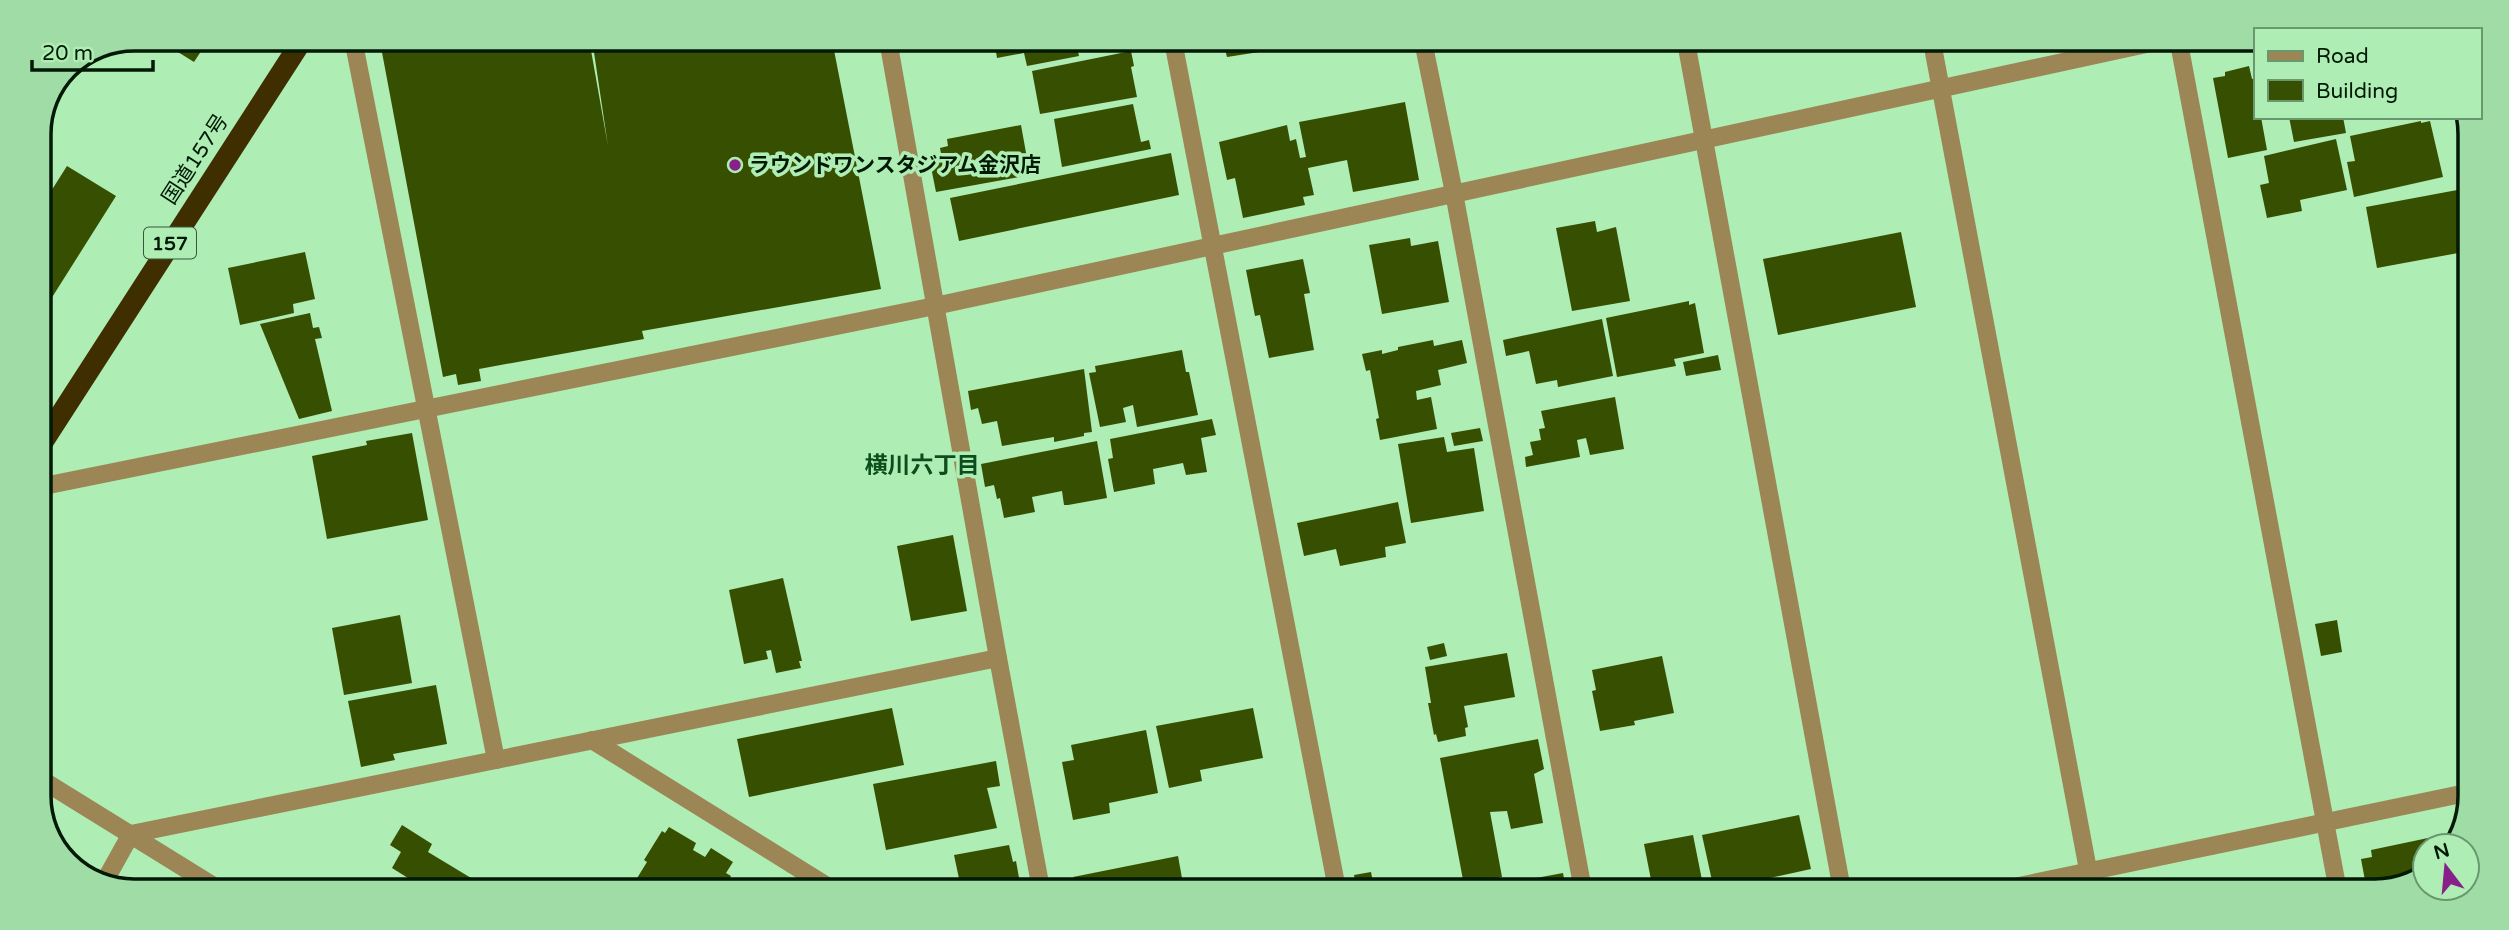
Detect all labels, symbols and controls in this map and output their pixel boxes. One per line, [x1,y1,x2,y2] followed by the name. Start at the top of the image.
[32,28,152,72] scale bar
[2254,28,2481,119] legend
[42,41,93,66] text: 20 m
[2316,44,2369,69] text: Road
[2316,79,2398,104] text: Building
[157,109,234,209] street label: 国道157号
[749,153,1041,178] place label: ラウンドワンスタジアム金沢店
[727,157,743,173] marker: ラウンドワンスタジアム金沢店
[144,228,196,258] road number: 157
[865,452,980,480] district label: 横川六丁目
[2411,832,2481,902] north arrow
[2431,839,2452,864] text: N

